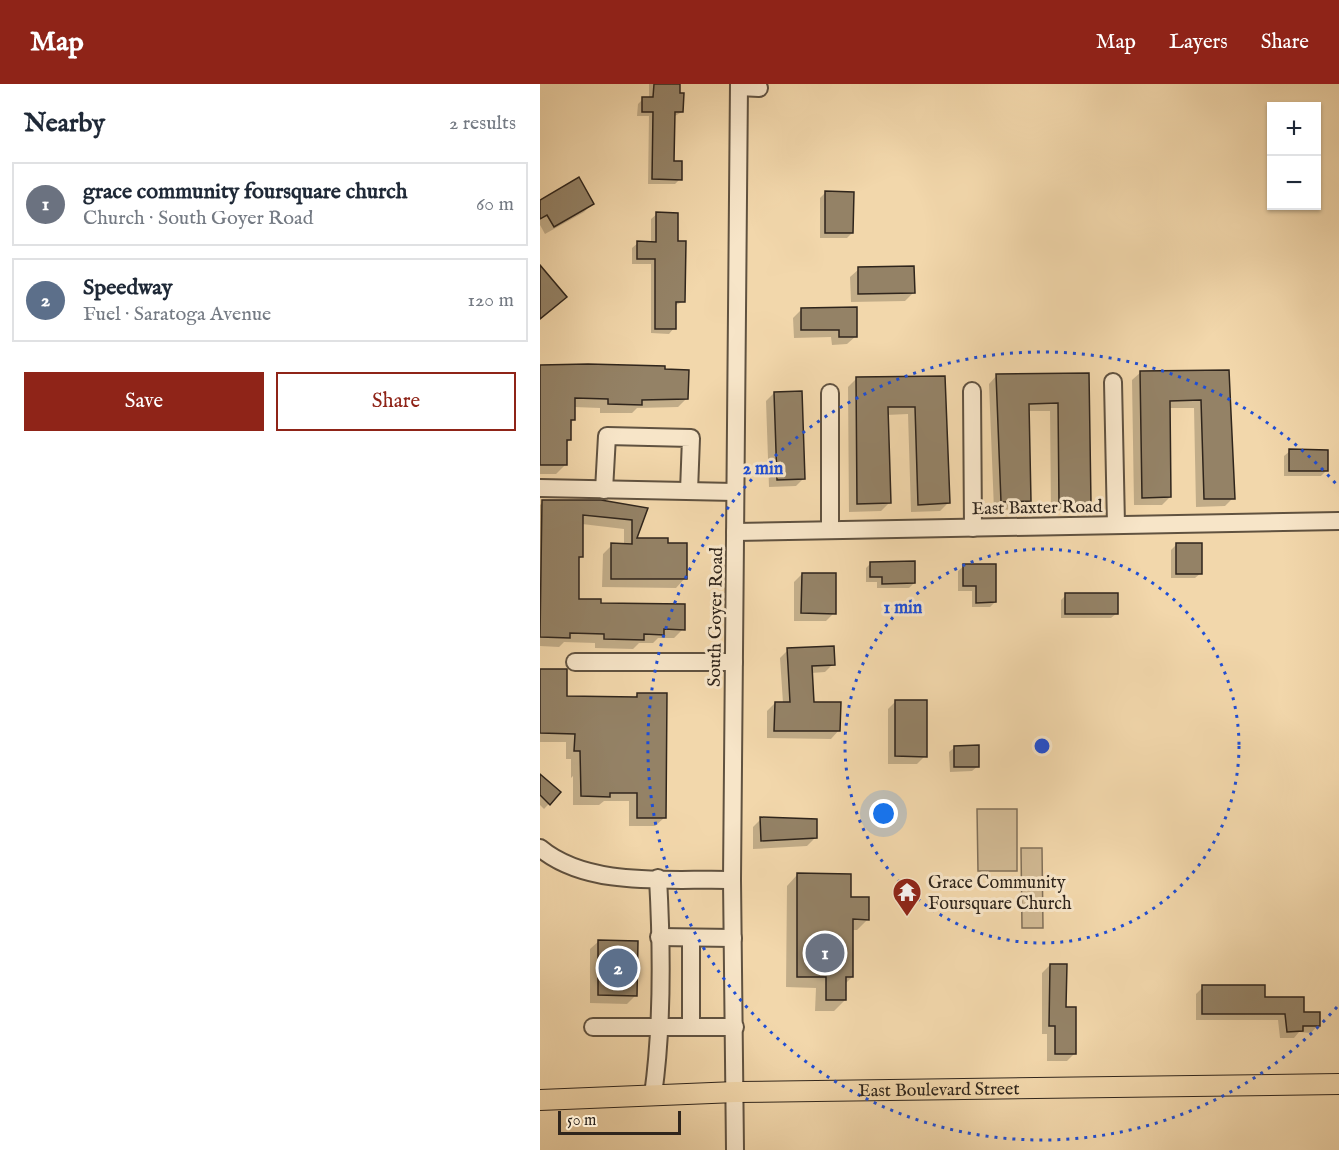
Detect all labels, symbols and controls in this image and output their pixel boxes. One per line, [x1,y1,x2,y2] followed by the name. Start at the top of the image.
[30,25,84,60] text: Map
[1096,29,1136,56] text: Map
[1169,29,1228,56] text: Layers
[1261,29,1309,56] text: Share
[1267,102,1321,210] map controls
[1267,102,1321,156] button: +
[24,107,105,140] text: Nearby
[449,111,516,136] text: 2 results
[1267,156,1321,210] button: −
[83,178,407,206] text: grace community foursquare church
[42,192,49,217] text: 1
[476,192,514,217] text: 60 m
[83,206,313,231] text: Church · South Goyer Road
[83,274,172,302] text: Speedway
[41,288,50,313] text: 2
[468,288,514,313] text: 120 m
[83,302,271,327] text: Fuel · Saratoga Avenue
[24,372,264,431] button: Save
[276,372,516,431] button: Share
[743,458,784,481] text: 2 min
[971,496,1103,521] street label: East Baxter Road
[704,547,729,687] street label: South Goyer Road
[884,597,923,620] text: 1 min
[1032,736,1052,756] centre of rings
[869,799,898,828] your location
[928,872,1072,916] place label: Grace Community Foursquare Church
[891,876,923,918] temple icon: Grace Community Foursquare Church
[806,930,844,976] pin: 1
[598,946,638,990] pin: 2
[858,1078,1020,1103] street label: East Boulevard Street
[558,1108,681,1136] scale bar
[567,1111,596,1131] text: 50 m

